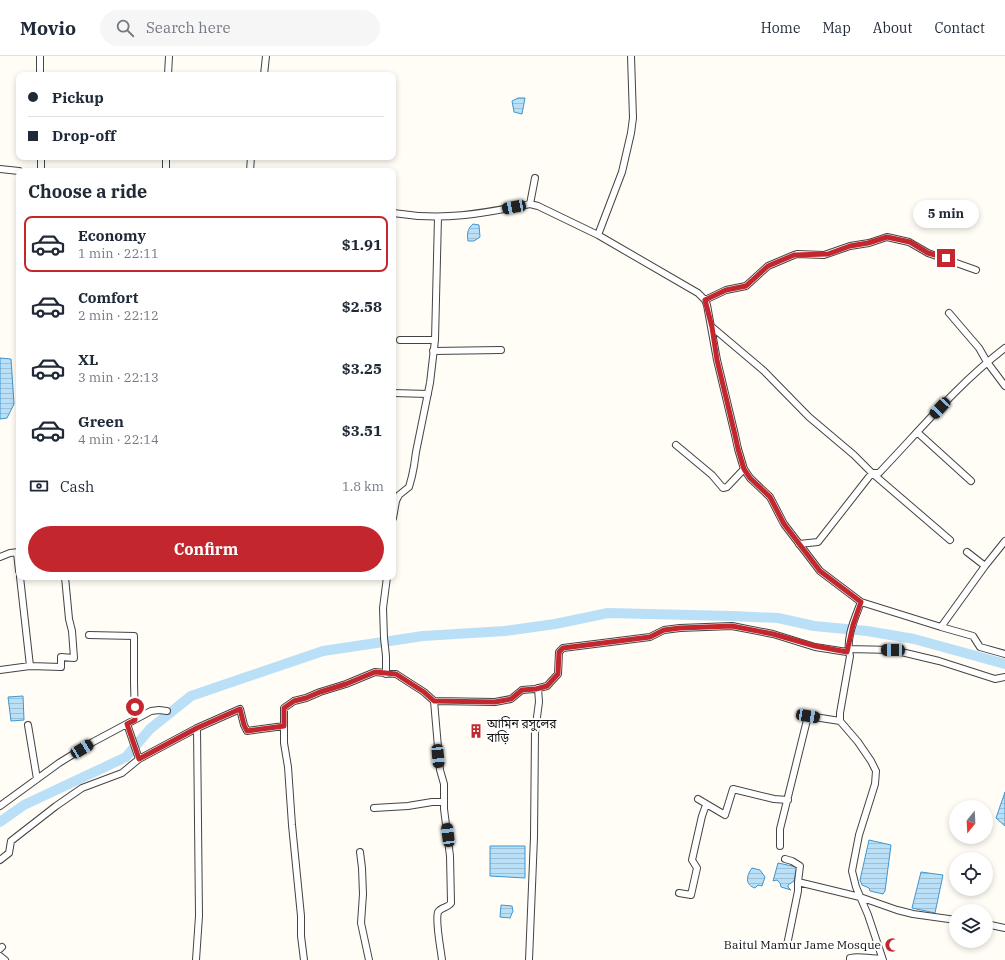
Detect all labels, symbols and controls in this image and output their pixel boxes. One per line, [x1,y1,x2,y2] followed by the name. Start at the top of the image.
[100,10,380,46] search box
[20,16,76,40] text: Movio
[114,17,136,39] icon: search
[146,18,230,37] text: Search here
[761,19,800,37] text: Home
[822,19,851,37] text: Map
[873,19,912,37] text: About
[934,19,985,37] text: Contact
[52,88,104,107] text: Pickup
[52,126,116,145] text: Drop-off
[28,180,147,203] text: Choose a ride
[501,199,527,215] car
[913,200,979,228] callout: 5 min
[928,205,964,222] text: 5 min
[30,226,66,262] icon: car
[78,226,146,245] text: Economy
[342,235,382,254] text: $1.91
[78,245,159,262] text: 1 min · 22:11
[937,249,955,267] route end
[30,288,66,324] icon: car
[78,288,138,307] text: Comfort
[342,297,382,316] text: $2.58
[78,307,159,324] text: 2 min · 22:12
[30,350,66,386] icon: car
[78,350,98,369] text: XL
[342,359,382,378] text: $3.25
[78,369,159,386] text: 3 min · 22:13
[927,395,953,421] car
[30,412,66,448] icon: car
[78,412,124,431] text: Green
[342,421,382,440] text: $3.51
[78,431,159,448] text: 4 min · 22:14
[28,475,50,497] icon: cash
[60,477,94,496] text: Cash
[342,478,384,495] text: 1.8 km
[28,526,384,572] button: Confirm
[881,644,905,656] car
[126,698,144,716] route start
[795,708,821,724] car
[486,716,557,745] place label: আমিন রসুলের বাড়ি
[468,723,484,739] building icon: আমিন রসুলের বাড়ি
[69,738,95,760] car
[431,744,445,768] car
[949,800,993,844] north arrow
[949,800,993,948] map controls
[441,822,455,848] car
[949,852,993,896] button: locate
[949,904,993,948] button: layers
[724,937,881,952] place label: Baitul Mamur Jame Mosque
[884,937,900,953] mosque icon: Baitul Mamur Jame Mosque

